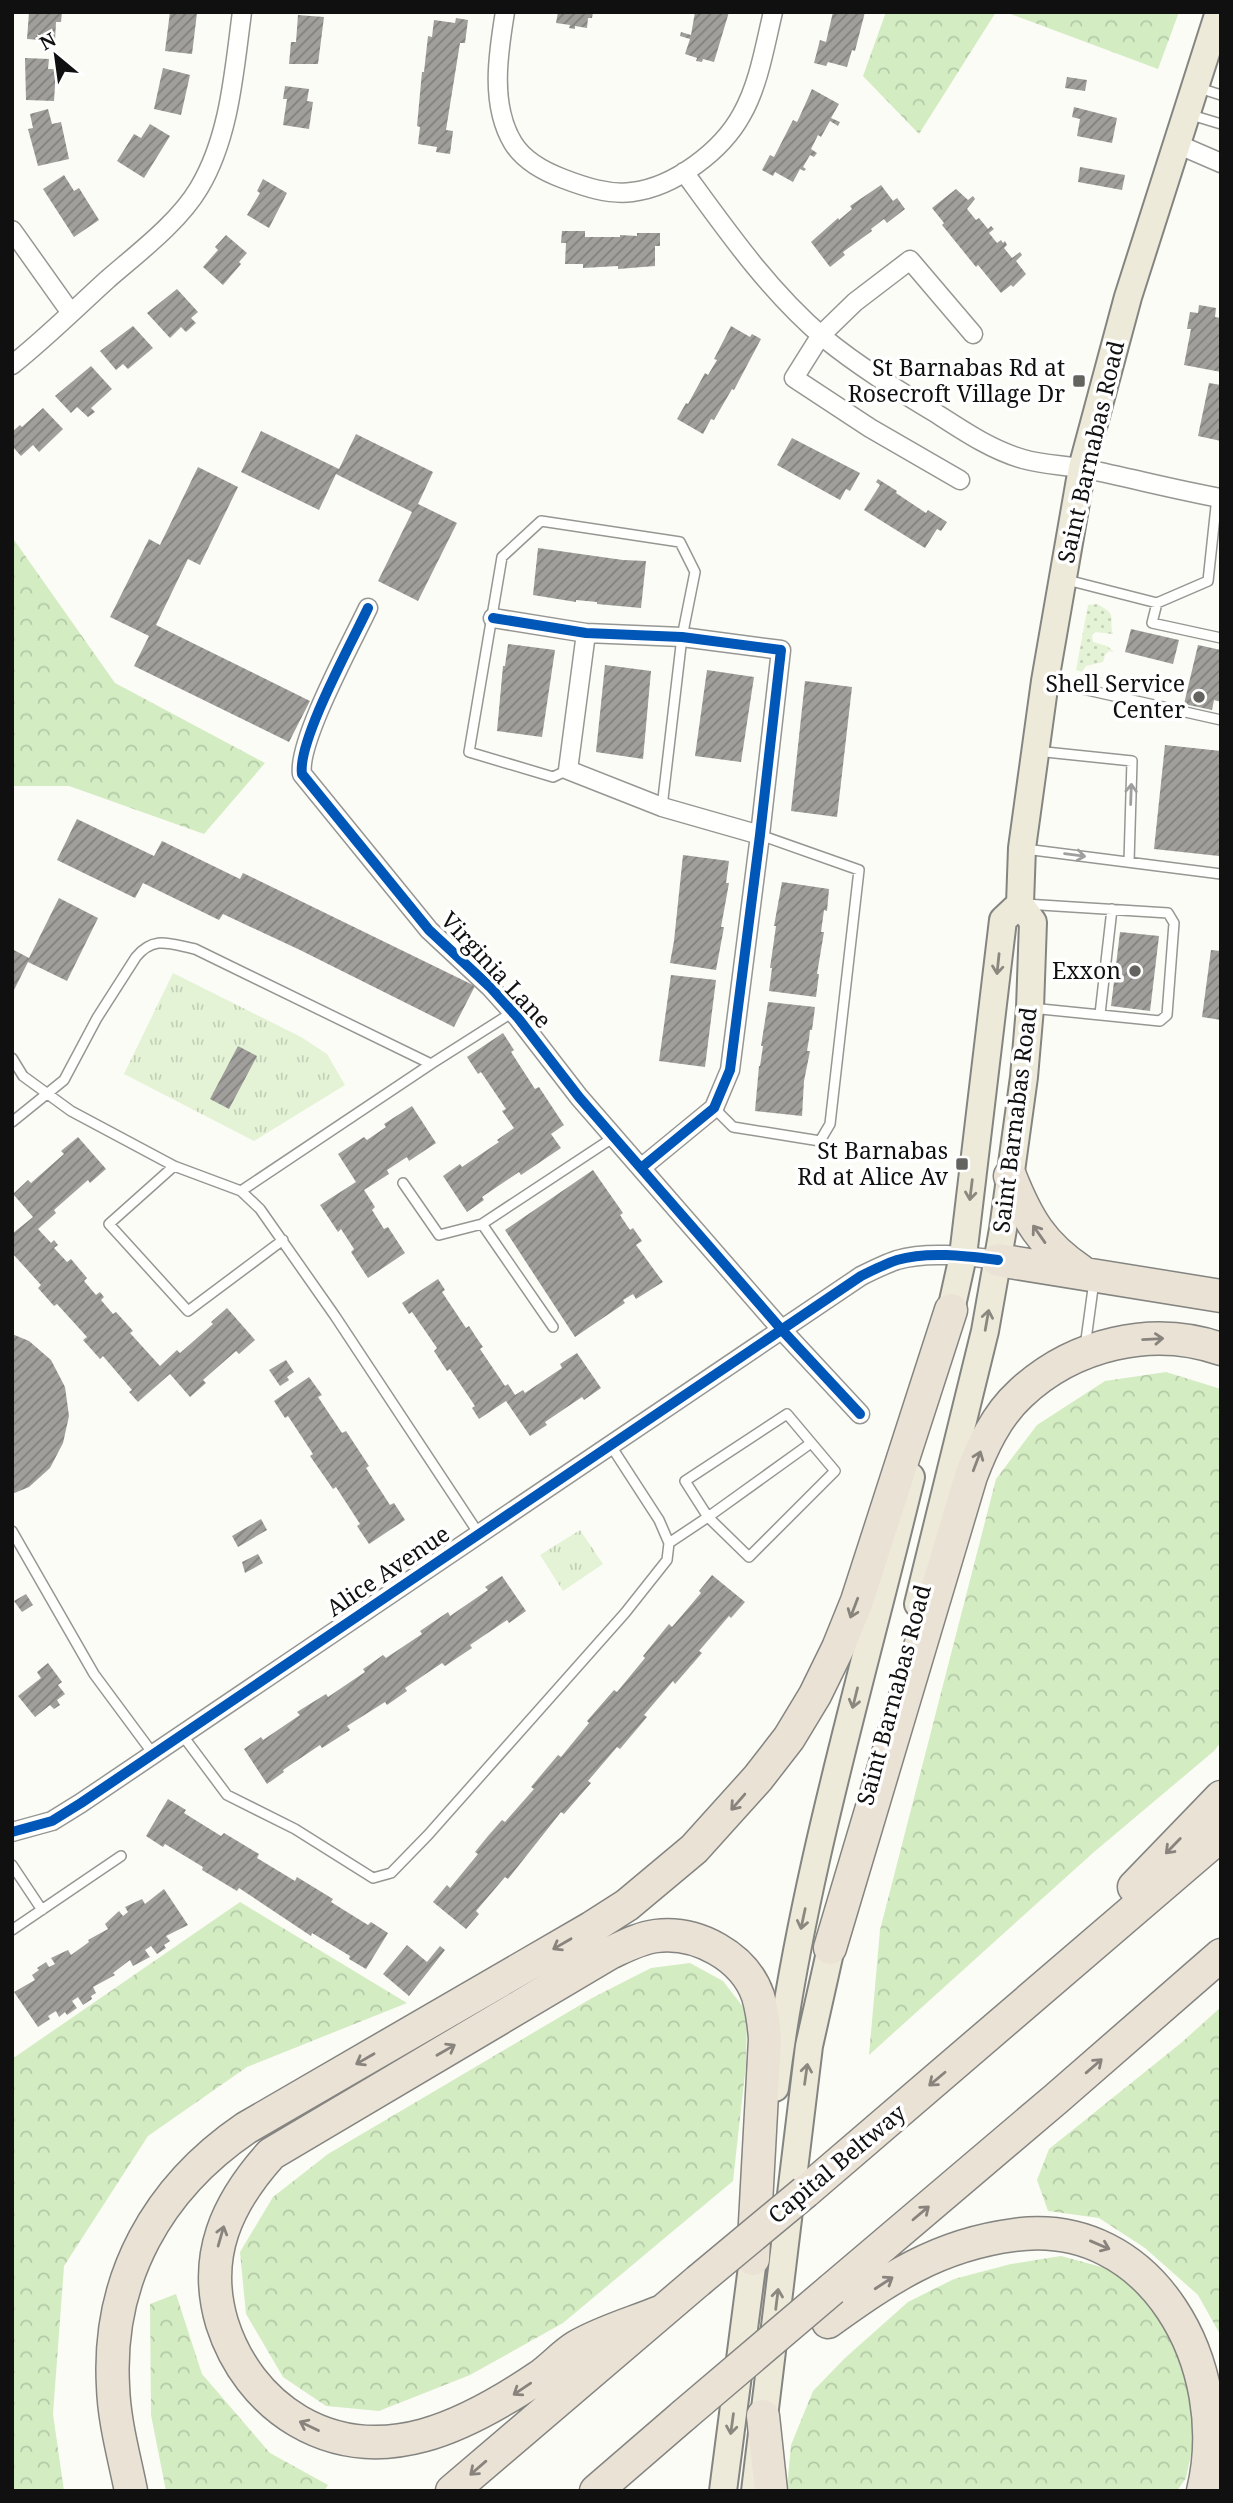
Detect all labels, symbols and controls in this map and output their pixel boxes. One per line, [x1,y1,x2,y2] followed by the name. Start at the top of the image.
[21,21,91,91] north arrow
[35,26,61,56] text: N
[1049,337,1131,566] street label: Saint Barnabas Road
[848,351,1065,409] place label: St Barnabas Rd at Rosecroft Village Dr
[1071,373,1087,389] marker: St Barnabas Rd at Rosecroft Village Dr
[1045,667,1185,725] place label: Shell Service Center
[1191,689,1207,705] marker: Shell Service Center
[1125,783,1138,806] one-way arrow
[1064,849,1086,862] one-way arrow
[434,904,559,1035] street label: Virginia Lane
[991,952,1004,975] one-way arrow
[1052,954,1121,986] place label: Exxon
[1127,963,1143,979] marker: Exxon
[984,1005,1044,1235] street label: Saint Barnabas Road
[797,1134,949,1192] place label: St Barnabas Rd at Alice Av
[954,1156,970,1172] marker: St Barnabas Rd at Alice Av
[965,1178,978,1201] one-way arrow
[1032,1225,1046,1244] one-way arrow
[981,1309,994,1332] one-way arrow
[1142,1332,1164,1345] one-way arrow
[972,1450,984,1472] one-way arrow
[319,1517,455,1623] street label: Alice Avenue
[848,1581,938,1809] street label: Saint Barnabas Road
[846,1596,859,1618] one-way arrow
[848,1686,861,1709] one-way arrow
[730,1793,746,1811] one-way arrow
[1165,1837,1182,1854] one-way arrow
[796,1907,810,1930] one-way arrow
[553,1937,573,1951] one-way arrow
[435,2043,455,2057] one-way arrow
[356,2052,376,2066] one-way arrow
[1085,2058,1103,2074] one-way arrow
[799,2063,812,2086] one-way arrow
[928,2071,946,2087] one-way arrow
[761,2096,912,2230] street label: Capital Beltway
[912,2206,930,2221] one-way arrow
[215,2226,228,2248] one-way arrow
[1088,2239,1110,2252] one-way arrow
[873,2275,893,2289] one-way arrow
[770,2289,783,2311] one-way arrow
[513,2381,532,2396] one-way arrow
[725,2412,738,2435] one-way arrow
[299,2419,320,2433] one-way arrow
[469,2460,487,2476] one-way arrow

